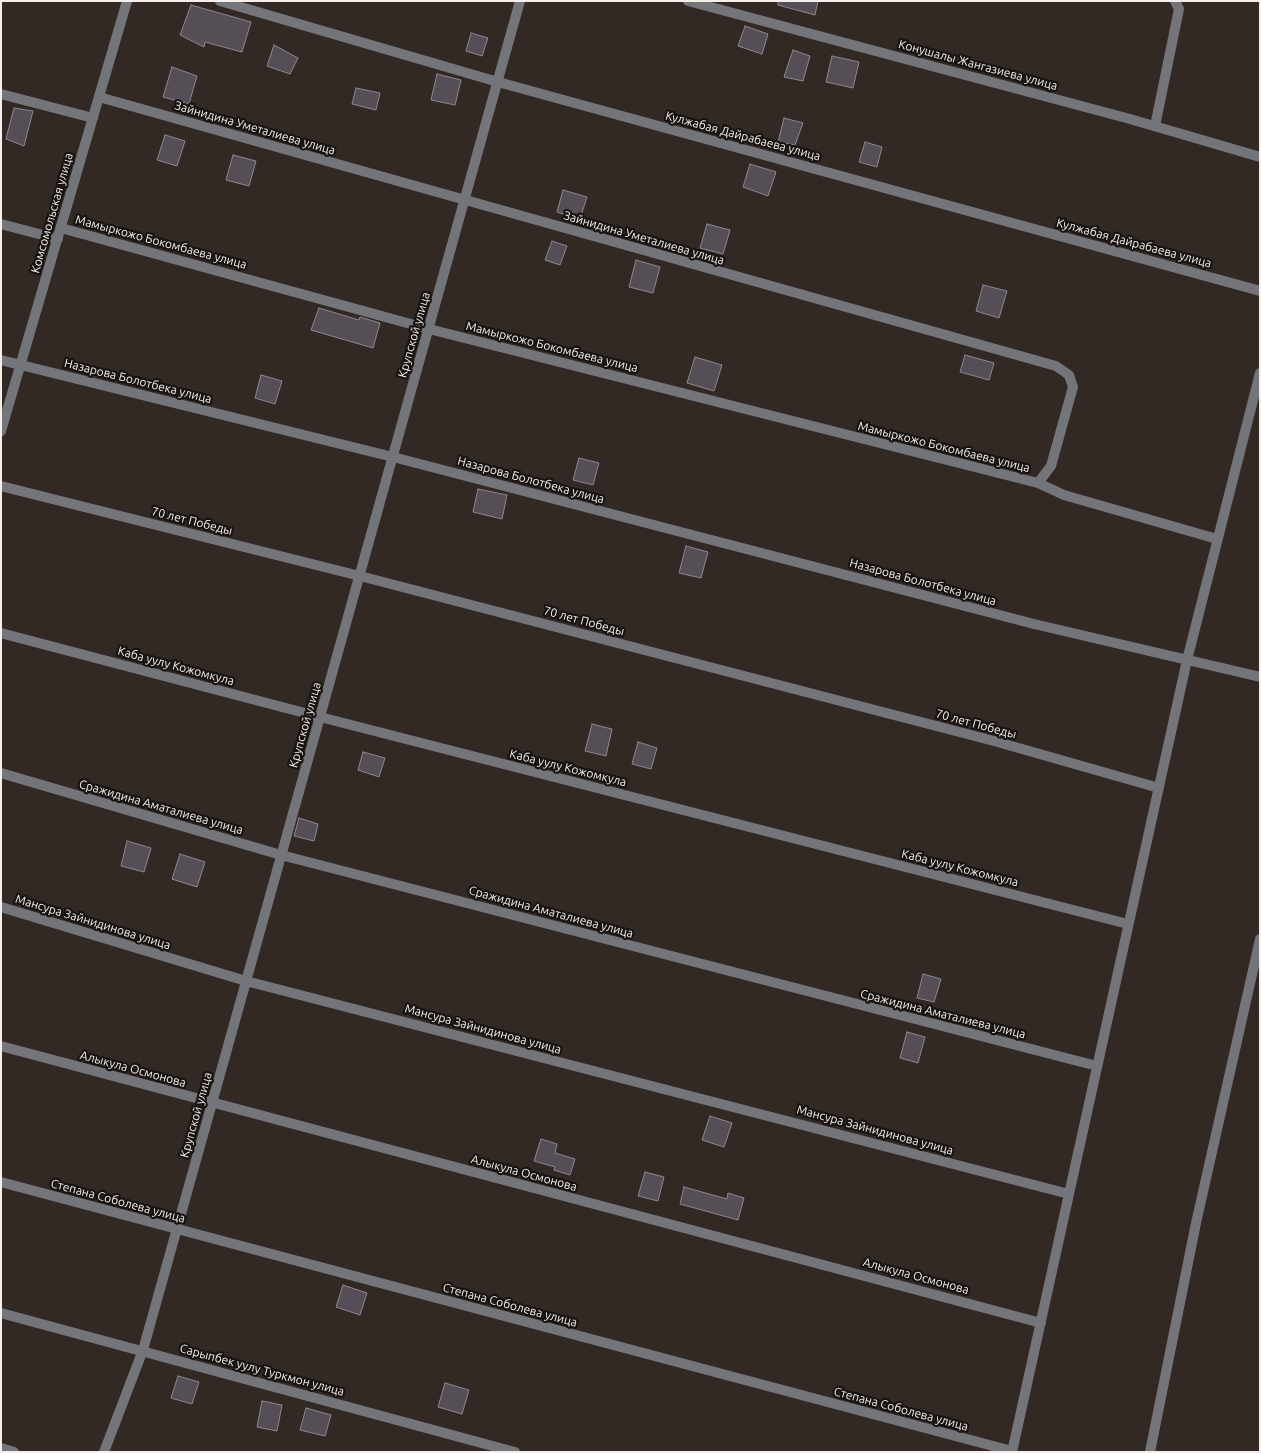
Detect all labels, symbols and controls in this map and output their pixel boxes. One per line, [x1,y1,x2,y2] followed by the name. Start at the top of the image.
[897,37,1059,93] street label: Конушалы Жангазиева улица
[173,98,337,158] street label: Зайнидина Уметалиева улица
[664,108,822,164] street label: Кулжабая Дайрабаева улица
[28,151,76,275] street label: Комсомольская улица
[562,208,726,268] street label: Зайнидина Уметалиева улица
[74,212,248,272] street label: Мамыркожо Бокомбаева улица
[1055,215,1213,271] street label: Кулжабая Дайрабаева улица
[395,291,433,379] street label: Крупской улица
[464,319,640,375] street label: Мамыркожо Бокомбаева улица
[63,356,213,406] street label: Назарова Болотбека улица
[856,419,1032,475] street label: Мамыркожо Бокомбаева улица
[456,453,606,507] street label: Назарова Болотбека улица
[150,504,234,538] street label: 70 лет Победы
[848,555,998,609] street label: Назарова Болотбека улица
[542,603,626,639] street label: 70 лет Победы
[116,644,236,688] street label: Каба уулу Кожомкула
[286,681,324,769] street label: Крупской улица
[934,706,1018,742] street label: 70 лет Победы
[508,747,628,789] street label: Каба уулу Кожомкула
[77,777,245,837] street label: Сражидина Аматалиева улица
[900,847,1020,889] street label: Каба уулу Кожомкула
[467,883,635,941] street label: Сражидина Аматалиева улица
[14,891,172,953] street label: Мансура Зайнидинова улица
[859,986,1027,1042] street label: Сражидина Аматалиева улица
[403,1001,563,1057] street label: Мансура Зайнидинова улица
[78,1048,188,1090] street label: Алыкула Осмонова
[177,1071,215,1159] street label: Крупской улица
[795,1102,955,1158] street label: Мансура Зайнидинова улица
[469,1152,579,1194] street label: Алыкула Осмонова
[49,1176,187,1226] street label: Степана Соболева улица
[861,1255,971,1297] street label: Алыкула Осмонова
[441,1280,579,1330] street label: Степана Соболева улица
[178,1341,346,1399] street label: Сарыпбек уулу Туркмон улица
[832,1384,970,1434] street label: Степана Соболева улица

